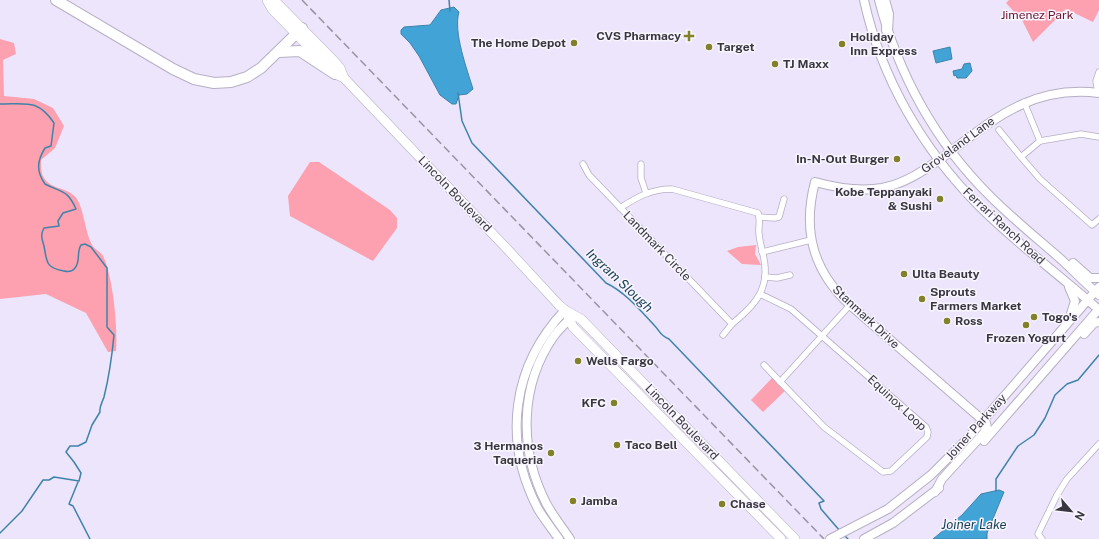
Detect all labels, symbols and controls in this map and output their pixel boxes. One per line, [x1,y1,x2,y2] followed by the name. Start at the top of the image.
[1001,8,1074,22] park label: Jimenez Park
[596,29,681,43] place label: CVS Pharmacy
[850,30,917,58] place label: Holiday Inn Express
[684,31,694,41] marker: CVS Pharmacy
[471,36,566,50] place label: The Home Depot
[569,38,579,48] marker: The Home Depot
[837,39,847,49] marker: Holiday Inn Express
[717,40,754,54] place label: Target
[704,42,714,52] marker: Target
[783,57,829,71] place label: TJ Maxx
[770,59,780,69] marker: TJ Maxx
[919,114,998,176] street label: Groveland Lane
[796,152,889,166] place label: In-N-Out Burger
[415,153,495,235] street label: Lincoln Boulevard
[892,154,902,164] marker: In-N-Out Burger
[835,185,932,213] place label: Kobe Teppanyaki & Sushi
[960,185,1048,267] street label: Ferrari Ranch Road
[935,194,945,204] marker: Kobe Teppanyaki & Sushi
[620,208,694,284] street label: Landmark Circle
[583,246,656,315] water label: Ingram Slough
[912,267,980,281] place label: Ulta Beauty
[899,269,909,279] marker: Ulta Beauty
[830,283,902,352] street label: Stanmark Drive
[930,285,1022,313] place label: Sprouts Farmers Market
[917,294,927,304] marker: Sprouts Farmers Market
[1042,310,1078,324] place label: Togo's
[1029,312,1039,322] marker: Togo's
[955,314,983,328] place label: Ross
[942,316,952,326] marker: Ross
[1021,320,1031,330] marker: Frozen Yogurt
[986,331,1066,345] place label: Frozen Yogurt
[586,354,654,368] place label: Wells Fargo
[573,356,583,366] marker: Wells Fargo
[865,372,929,434] street label: Equinox Loop
[642,381,722,463] street label: Lincoln Boulevard
[943,391,1010,463] street label: Joiner Parkway
[581,396,606,410] place label: KFC
[609,398,619,408] marker: KFC
[625,438,678,452] place label: Taco Bell
[474,439,543,467] place label: 3 Hermanos Taqueria
[612,440,622,450] marker: Taco Bell
[546,448,556,458] marker: 3 Hermanos Taqueria
[1051,491,1091,531] north arrow
[581,494,618,508] place label: Jamba
[568,496,578,506] marker: Jamba
[730,497,766,511] place label: Chase
[717,499,727,509] marker: Chase
[1073,509,1087,522] text: N
[941,517,1007,532] water label: Joiner Lake

